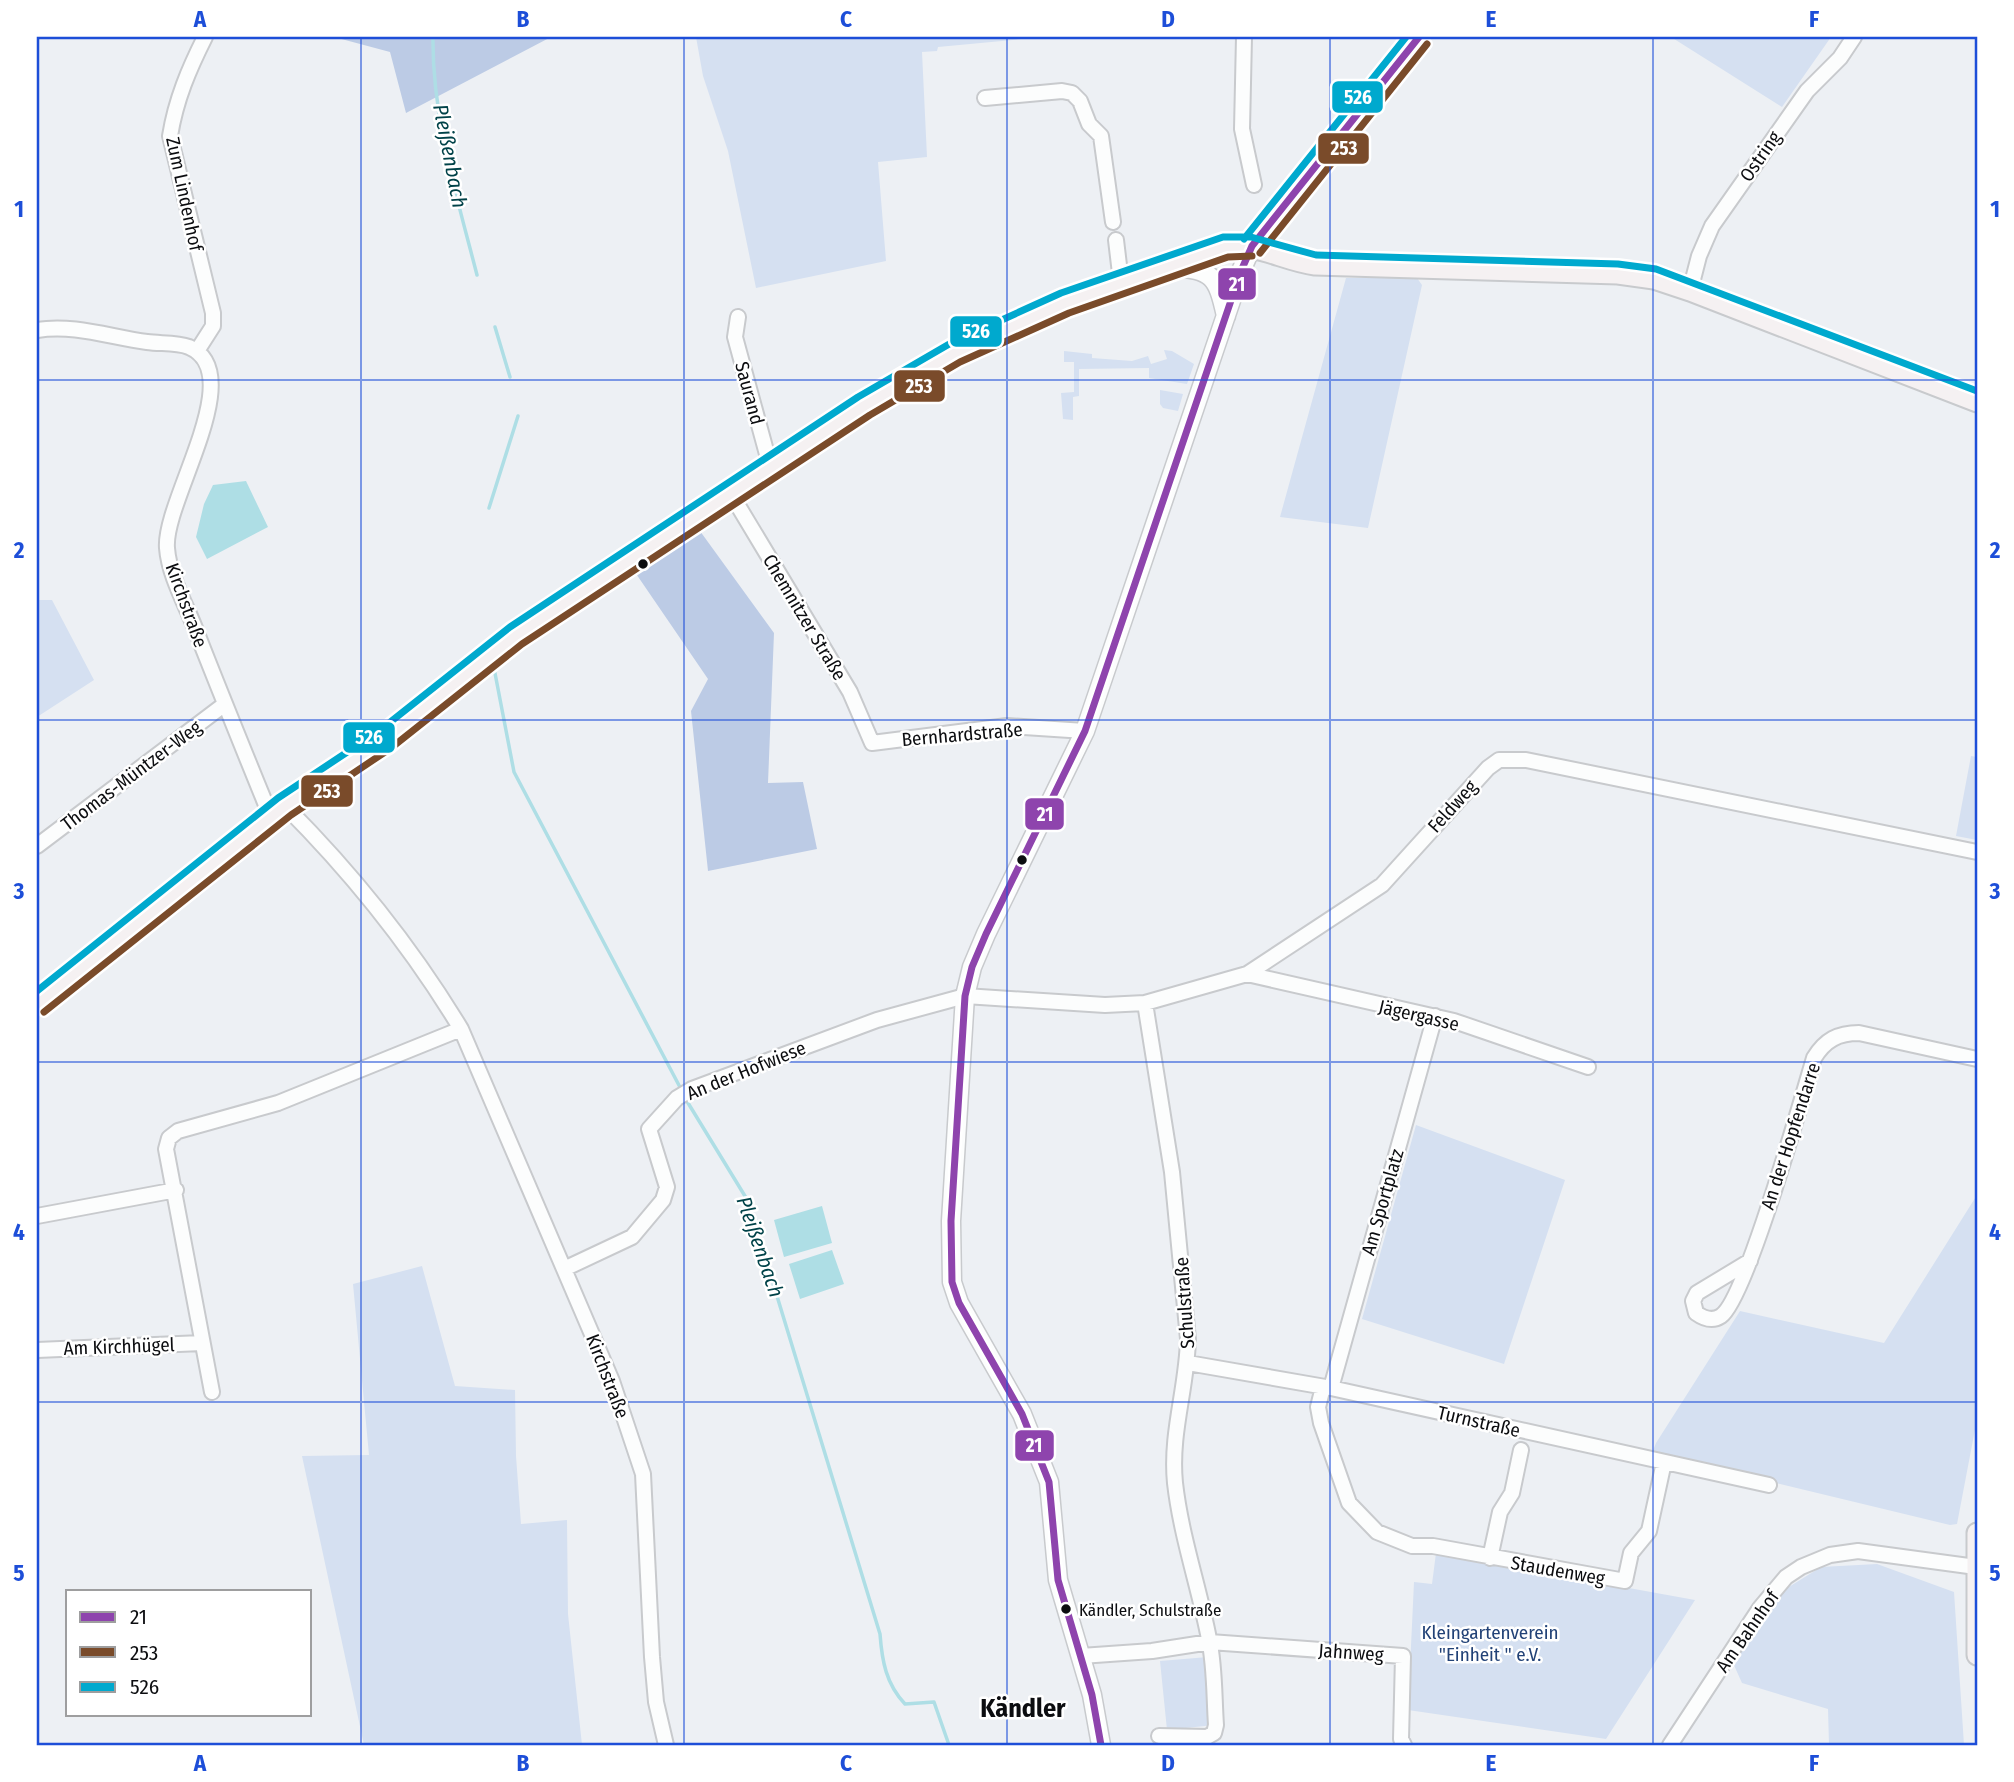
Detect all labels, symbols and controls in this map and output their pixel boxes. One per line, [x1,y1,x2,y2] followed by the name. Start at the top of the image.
[193,5,207,33] text: A
[517,5,530,33] text: B
[840,5,852,33] text: C
[1161,5,1175,33] text: D
[1486,5,1497,33] text: E
[1809,5,1819,33] text: F
[1331,80,1384,114] line badge: 526
[1344,86,1372,109] text: 526
[427,102,473,210] water label: Pleißenbach
[1735,126,1786,186] street label: Ostring
[1317,132,1370,165] line badge: 253
[161,135,208,254] street label: Zum Lindenhof
[1330,137,1357,160] text: 253
[14,195,24,223] text: 1
[1990,195,2000,223] text: 1
[1217,267,1257,301] line badge: 21
[1228,273,1245,296] text: 21
[949,315,1003,348] line badge: 526
[962,320,990,343] text: 526
[730,359,769,427] street label: Saurand
[893,369,946,403] line badge: 253
[905,375,932,398] text: 253
[13,536,25,564] text: 2
[1989,536,2001,564] text: 2
[758,550,851,684] street label: Chemnitzer Straße
[636,557,650,571] unlabelled marker
[161,560,212,651] street label: Kirchstraße
[57,715,206,836] street label: Thomas-Müntzer-Weg
[901,718,1023,751] street label: Bernhardstraße
[342,721,396,754] line badge: 526
[355,726,383,749] text: 526
[300,774,354,808] line badge: 253
[1423,775,1482,837] street label: Feldweg
[313,780,340,803] text: 253
[1024,797,1065,831] line badge: 21
[1036,803,1053,826] text: 21
[1015,853,1029,867] unlabelled marker
[13,877,25,905] text: 3
[1989,877,2001,905] text: 3
[1376,995,1461,1036] street label: Jägergasse
[683,1036,809,1105] street label: An der Hofwiese
[1756,1060,1825,1213] street label: An der Hopfendarre
[1356,1146,1409,1258] street label: Am Sportplatz
[731,1193,789,1301] water label: Pleißenbach
[13,1218,25,1246] text: 4
[1989,1218,2001,1246] text: 4
[1170,1256,1199,1350] street label: Schulstraße
[581,1331,634,1422] street label: Kirchstraße
[63,1333,175,1360] street label: Am Kirchhügel
[1435,1401,1522,1442] street label: Turnstraße
[1014,1429,1055,1462] line badge: 21
[1025,1434,1042,1457] text: 21
[1509,1551,1607,1590] street label: Staudenweg
[13,1559,25,1587] text: 5
[1989,1559,2001,1587] text: 5
[1711,1585,1785,1677] street label: Am Bahnhof
[66,1590,312,1716] legend
[1079,1600,1221,1621] place label: Kändler, Schulstraße
[1059,1602,1073,1616] marker: Kändler, Schulstraße
[130,1604,147,1630] text: 21
[1422,1621,1558,1666] park label: Kleingartenverein "Einheit " e.V.
[1318,1639,1384,1666] street label: Jahnweg
[130,1640,158,1666] text: 253
[130,1674,159,1700] text: 526
[980,1693,1066,1724] district label: Kändler
[193,1749,207,1777] text: A
[517,1749,530,1777] text: B
[840,1749,852,1777] text: C
[1161,1749,1175,1777] text: D
[1486,1749,1497,1777] text: E
[1809,1749,1819,1777] text: F

